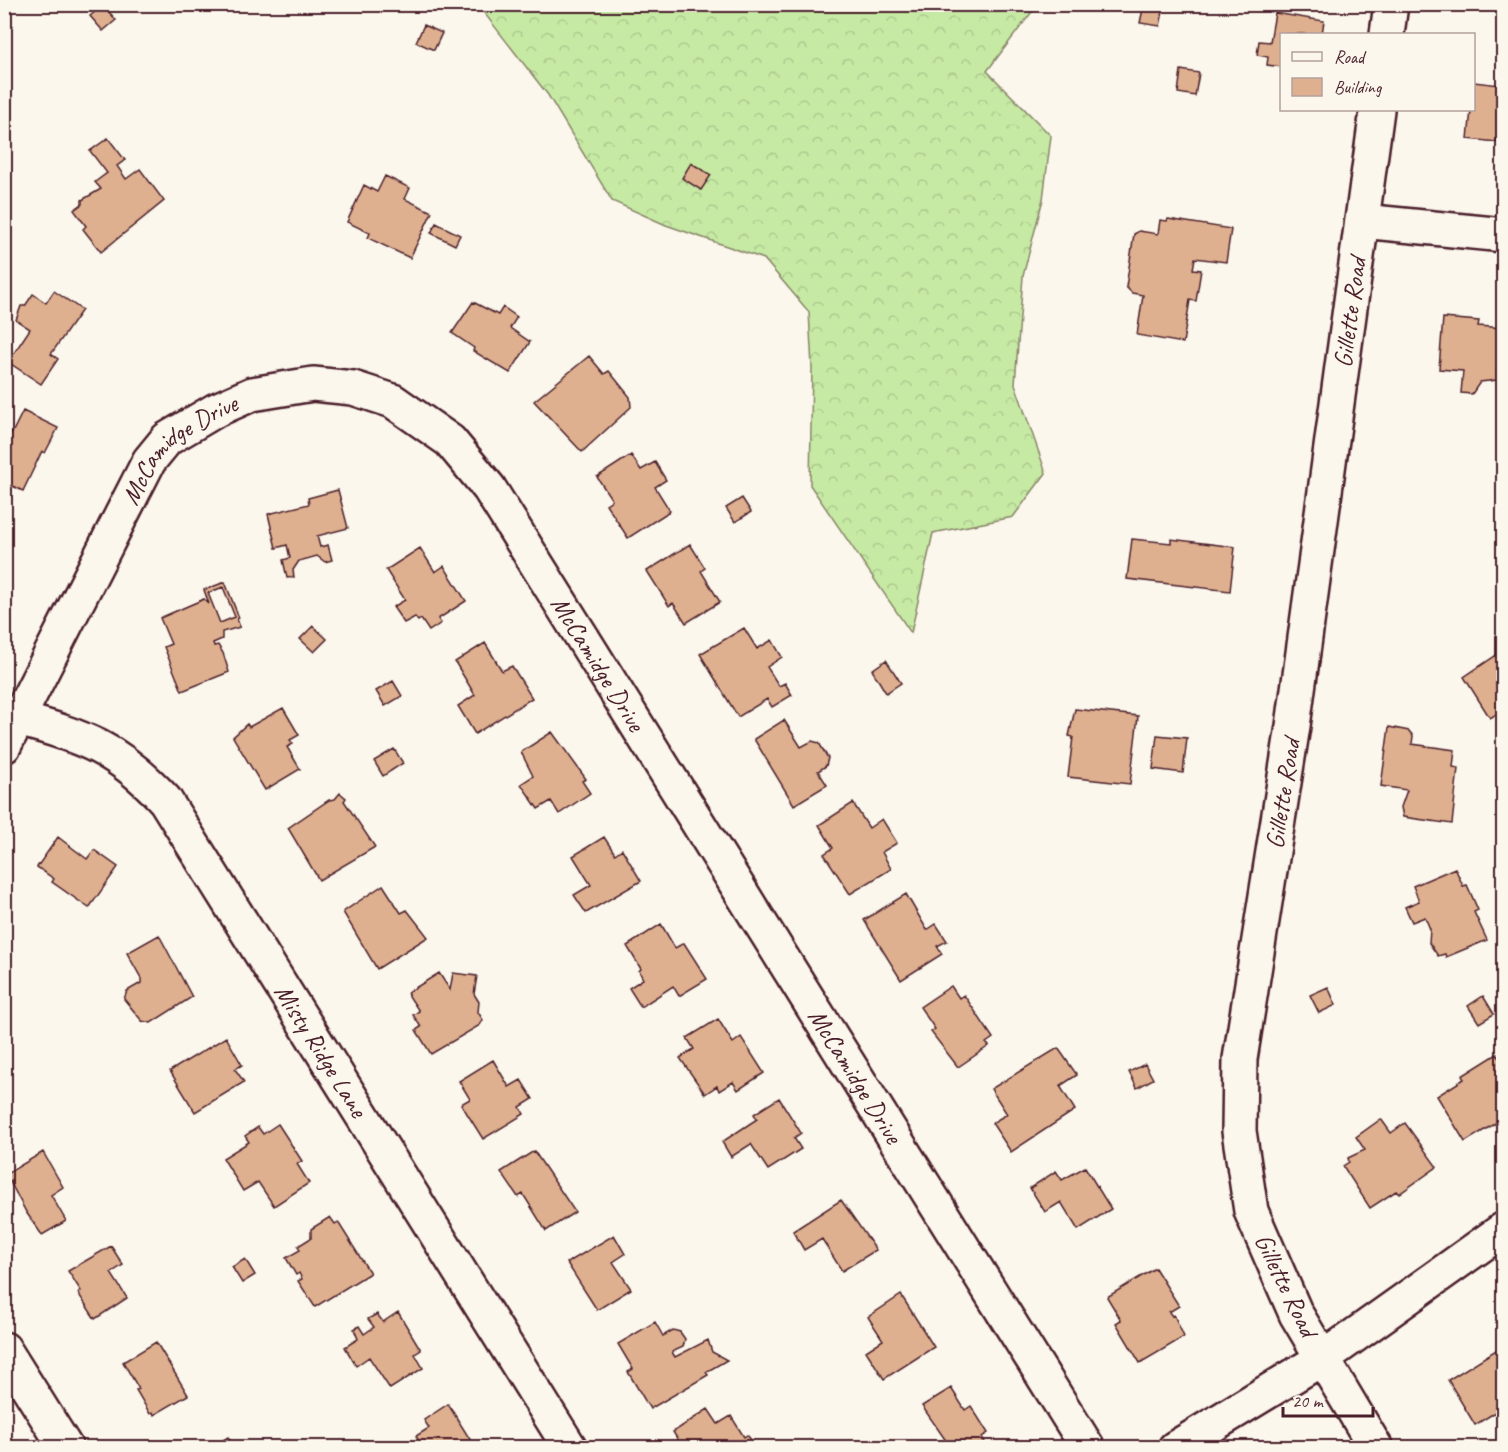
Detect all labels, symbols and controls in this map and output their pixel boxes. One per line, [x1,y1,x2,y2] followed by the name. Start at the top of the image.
[1280,33,1475,111] legend
[1334,46,1367,68] text: Road
[1334,76,1383,98] text: Building
[1326,252,1374,369] street label: Gillette Road
[113,386,244,510] street label: McCamidge Drive
[544,590,654,738] street label: McCamidge Drive
[1257,733,1308,851] street label: Gillette Road
[267,977,376,1124] street label: Misty Ridge Lane
[801,1002,911,1151] street label: McCamidge Drive
[1247,1228,1327,1345] street label: Gillette Road
[1283,1380,1373,1418] scale bar
[1292,1390,1325,1412] text: 20 m

